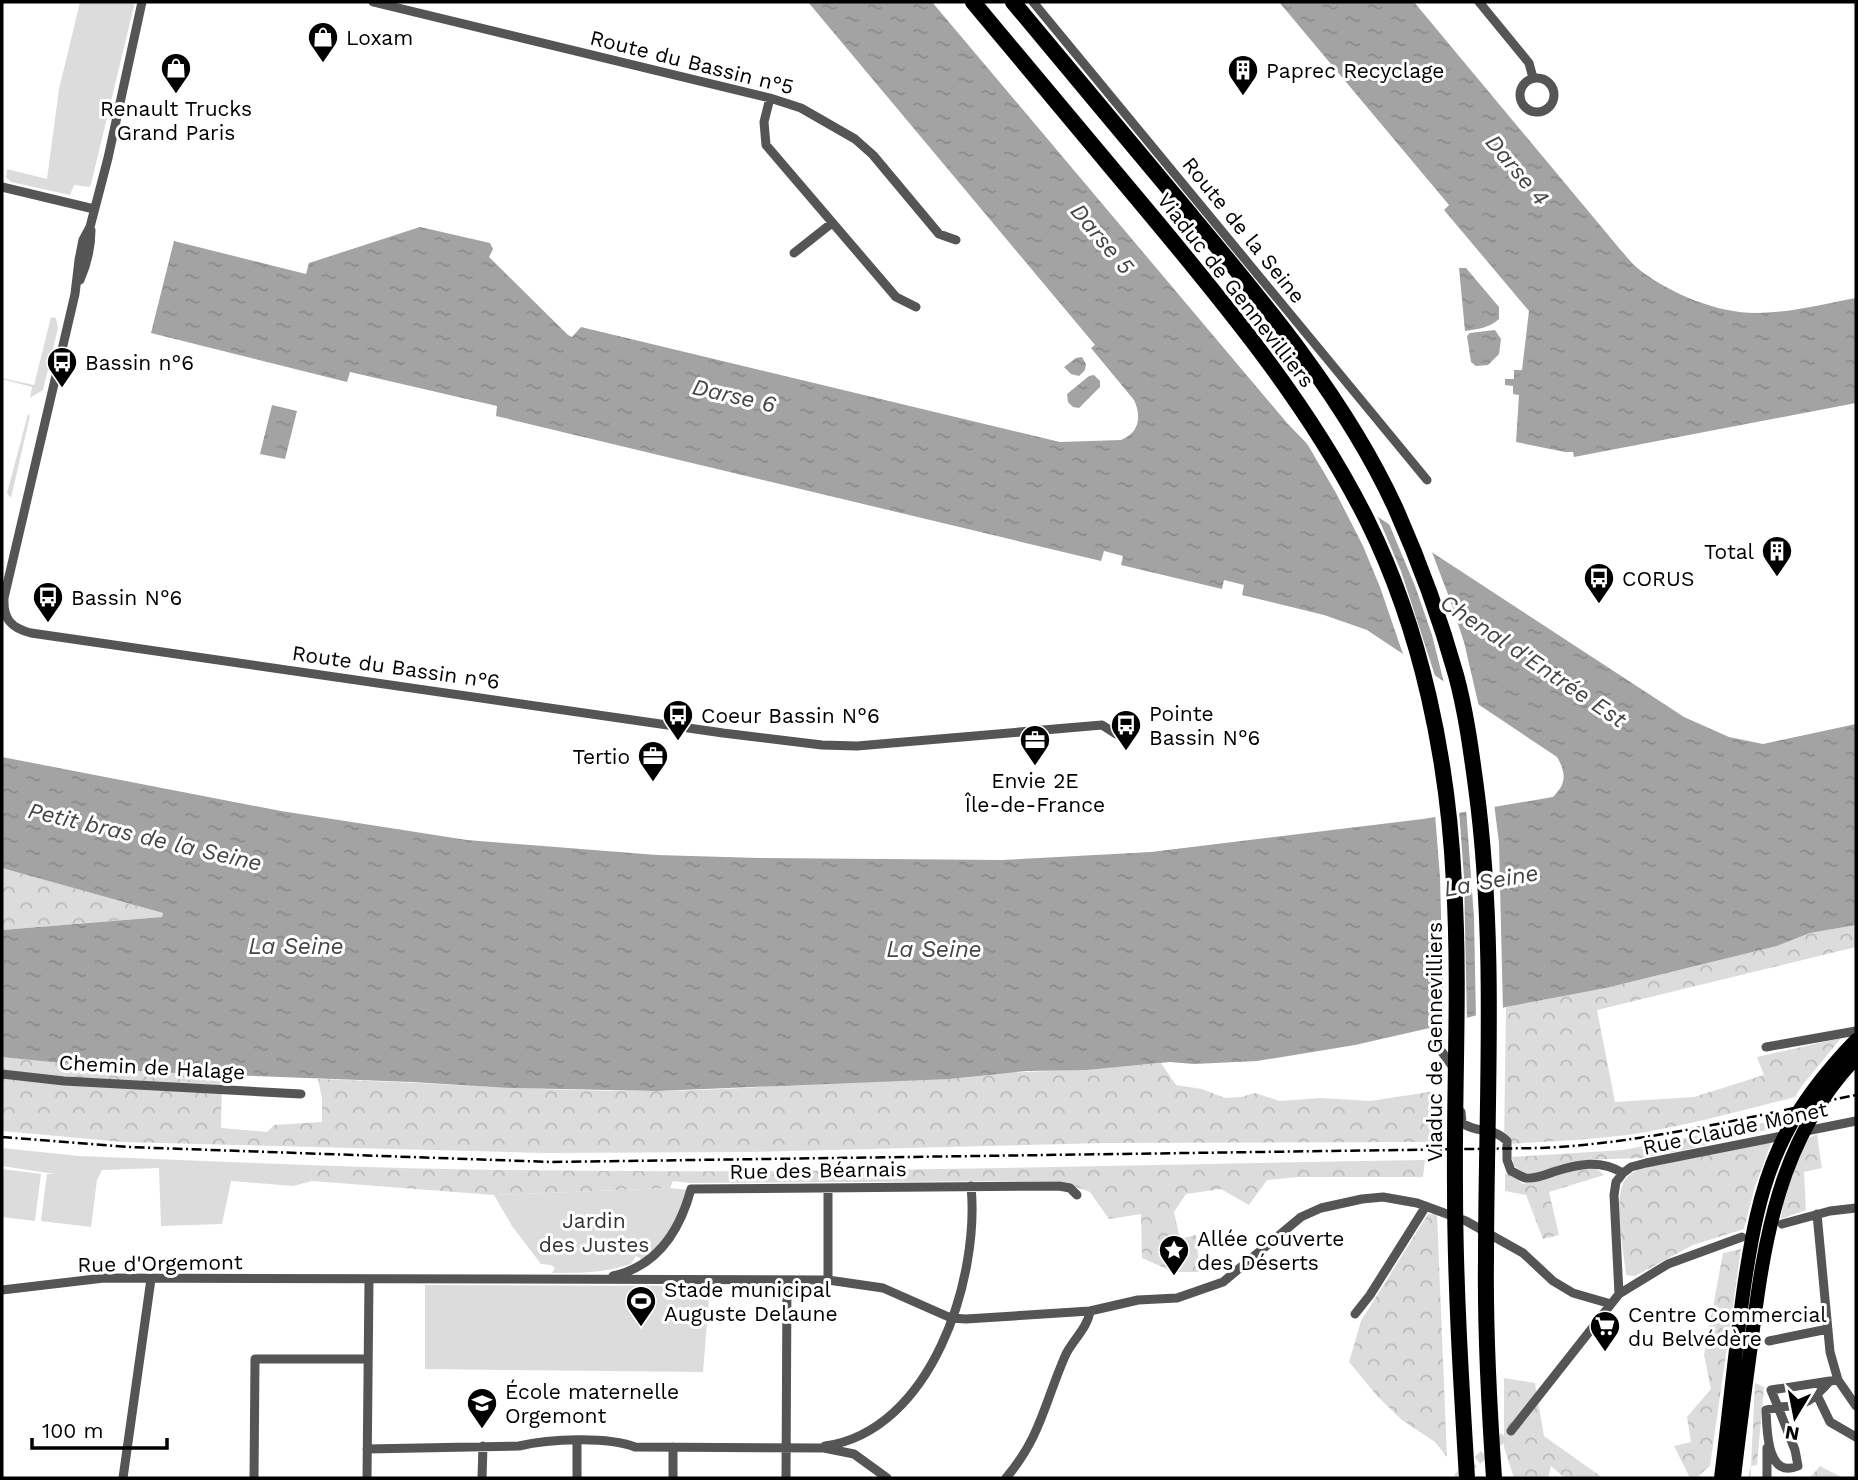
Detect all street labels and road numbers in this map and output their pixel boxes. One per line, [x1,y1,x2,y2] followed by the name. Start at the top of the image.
[588,25,796,99] street label: Route du Bassin n°5
[1177,152,1311,308] street label: Route de la Seine
[1152,188,1320,392] street label: Viaduc de Gennevilliers
[291,640,501,694] street label: Route du Bassin n°6
[1422,922,1447,1162] street label: Viaduc de Gennevilliers
[58,1050,246,1084] street label: Chemin de Halage
[1640,1096,1830,1160] street label: Rue Claude Monet
[729,1156,907,1184] street label: Rue des Béarnais
[77,1249,243,1277] street label: Rue d'Orgemont

